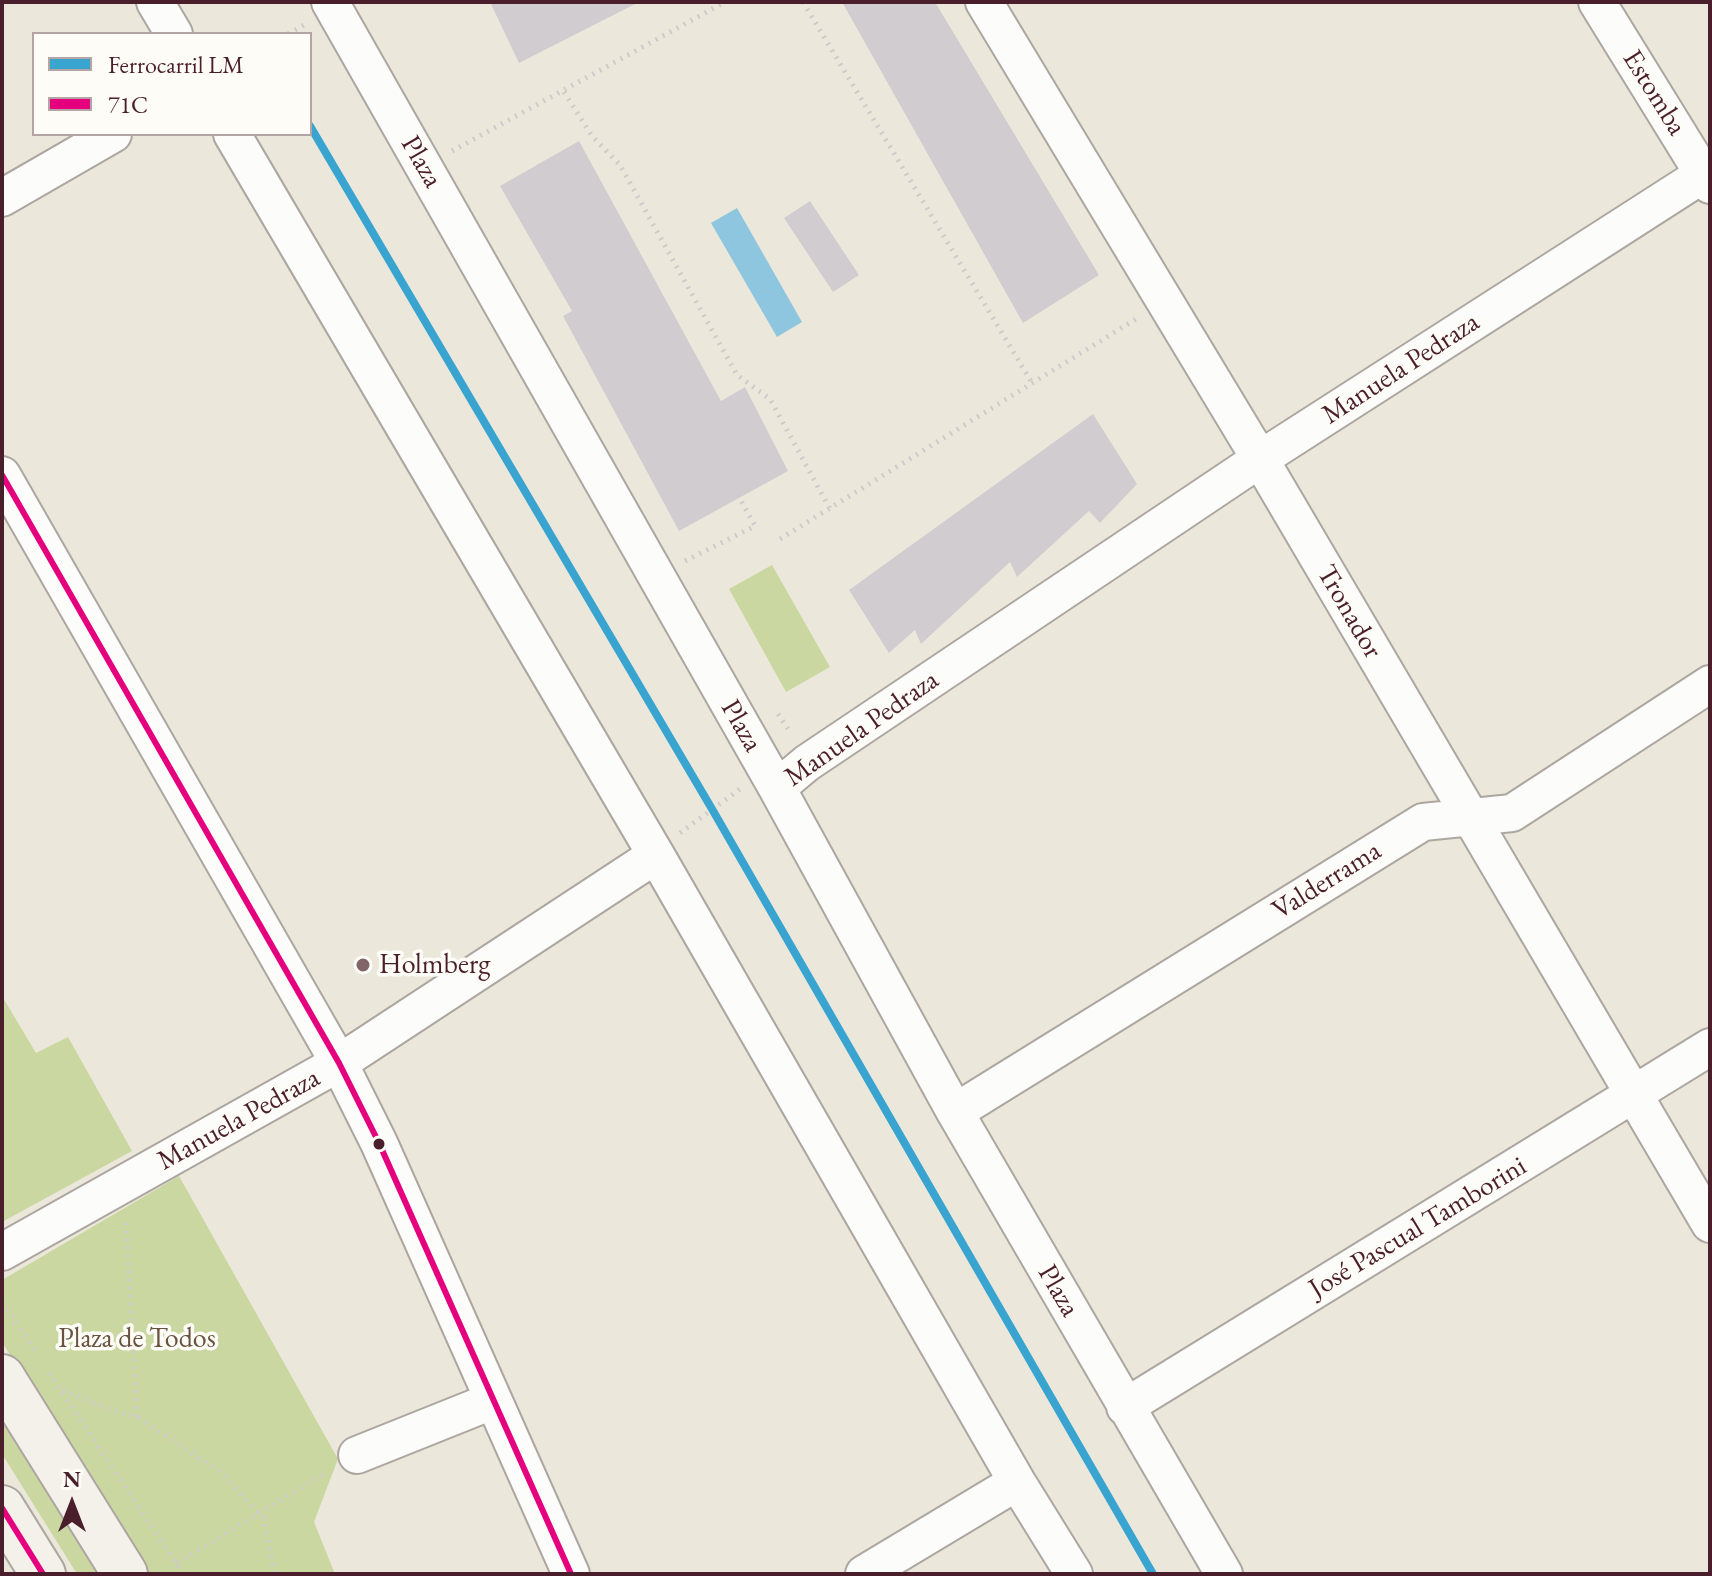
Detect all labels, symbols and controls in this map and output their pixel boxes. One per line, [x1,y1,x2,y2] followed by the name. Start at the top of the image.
[32,32,312,136] legend
[1615,44,1693,142] street label: Estomba
[108,49,244,80] text: Ferrocarril LM
[108,89,148,120] text: 71C
[393,130,449,194] street label: Plaza
[1316,306,1486,432] street label: Manuela Pedraza
[1309,559,1389,665] street label: Tronador
[778,664,946,794] street label: Manuela Pedraza
[713,694,769,758] street label: Plaza
[1266,834,1388,928] street label: Valderrama
[379,948,490,982] place label: Holmberg
[354,956,372,974] marker: Holmberg
[152,1062,326,1178] street label: Manuela Pedraza
[371,1136,387,1152] unlabelled marker
[1303,1150,1533,1306] street label: José Pascual Tamborini
[1030,1259,1086,1323] street label: Plaza
[58,1322,216,1356] park label: Plaza de Todos
[32,1464,112,1544] north arrow
[63,1465,81,1494] text: N

